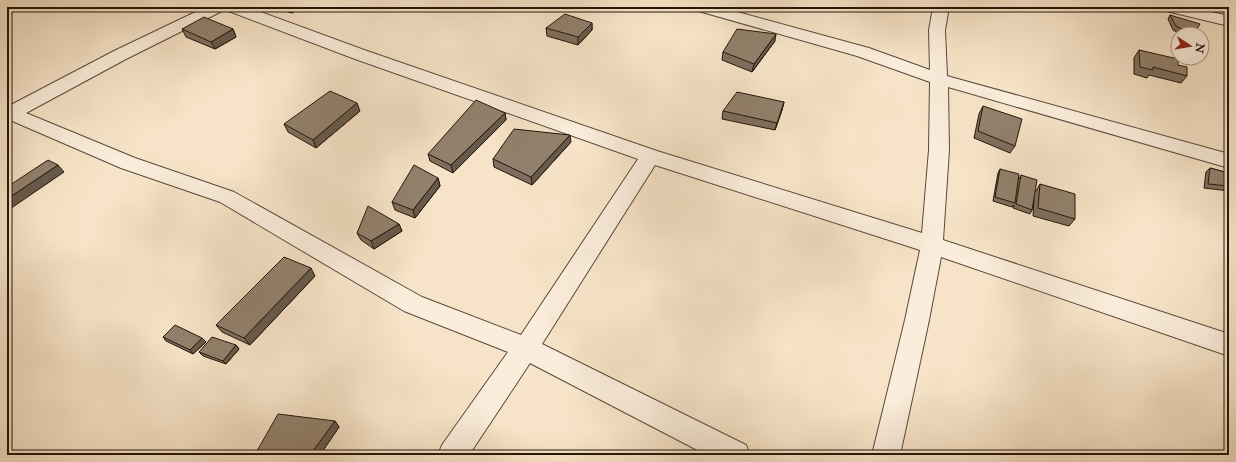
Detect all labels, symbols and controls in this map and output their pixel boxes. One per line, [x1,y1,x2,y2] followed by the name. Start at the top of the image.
[1170,26,1210,66] north arrow
[1192,41,1207,55] text: N

